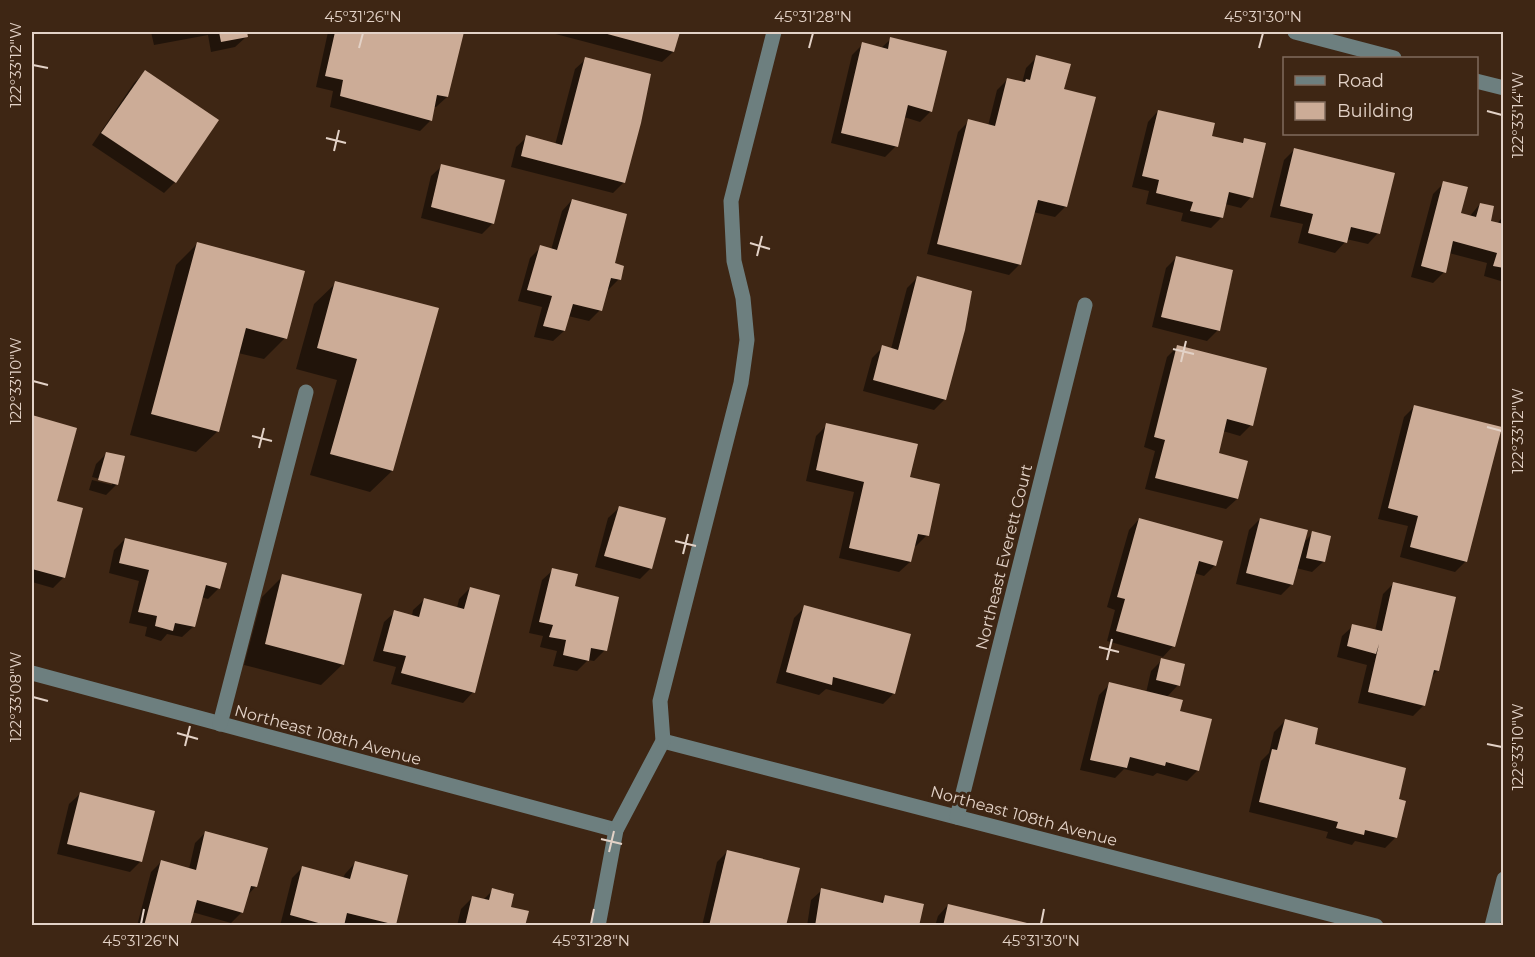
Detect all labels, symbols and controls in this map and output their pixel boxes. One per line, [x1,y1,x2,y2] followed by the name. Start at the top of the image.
[324,7,402,26] text: 45°31'26"N
[774,7,852,26] text: 45°31'28"N
[1224,7,1302,26] text: 45°31'30"N
[6,22,25,108] text: 122°33'12"W
[1283,57,1478,135] legend
[1337,70,1384,92] text: Road
[1508,71,1527,158] text: 122°33'14"W
[1337,100,1414,122] text: Building
[6,337,25,425] text: 122°33'10"W
[1508,388,1527,474] text: 122°33'12"W
[972,462,1036,652] street label: Northeast Everett Court
[6,651,25,742] text: 122°33'08"W
[232,701,424,769] street label: Northeast 108th Avenue
[1508,703,1527,791] text: 122°33'10"W
[928,782,1120,850] street label: Northeast 108th Avenue
[102,931,180,950] text: 45°31'26"N
[552,931,630,950] text: 45°31'28"N
[1002,931,1080,950] text: 45°31'30"N

